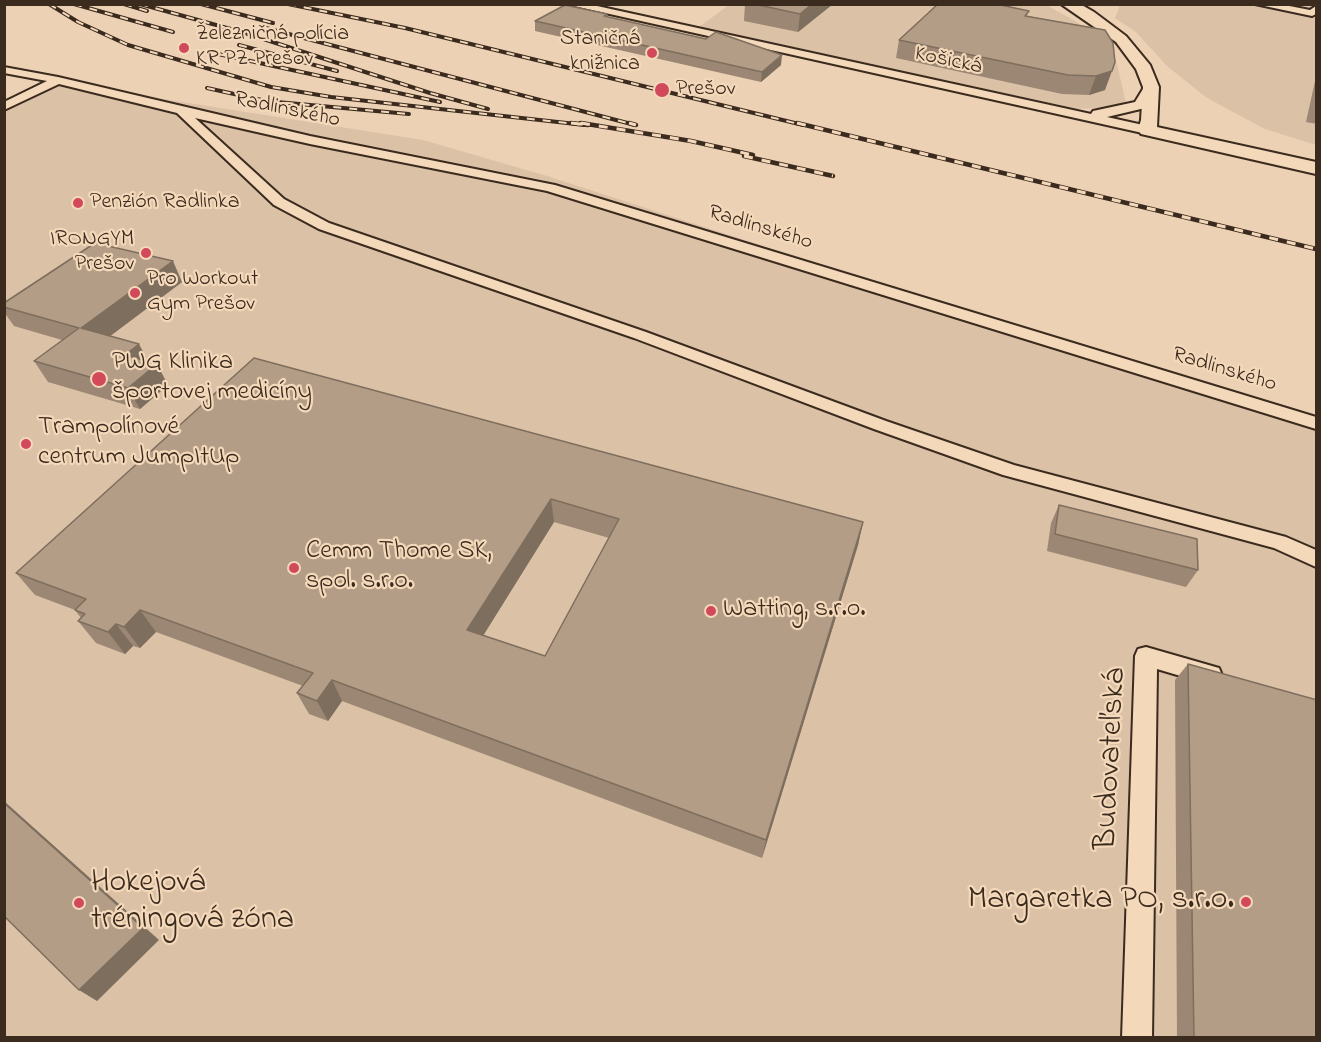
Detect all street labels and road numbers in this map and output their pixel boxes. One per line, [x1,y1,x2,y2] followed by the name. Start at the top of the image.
[912,42,984,82] street label: Košická
[232,87,342,135] street label: Radlinského
[705,201,815,257] street label: Radlinského
[1169,343,1279,399] street label: Radlinského
[1089,667,1137,851] street label: Budovateľská

